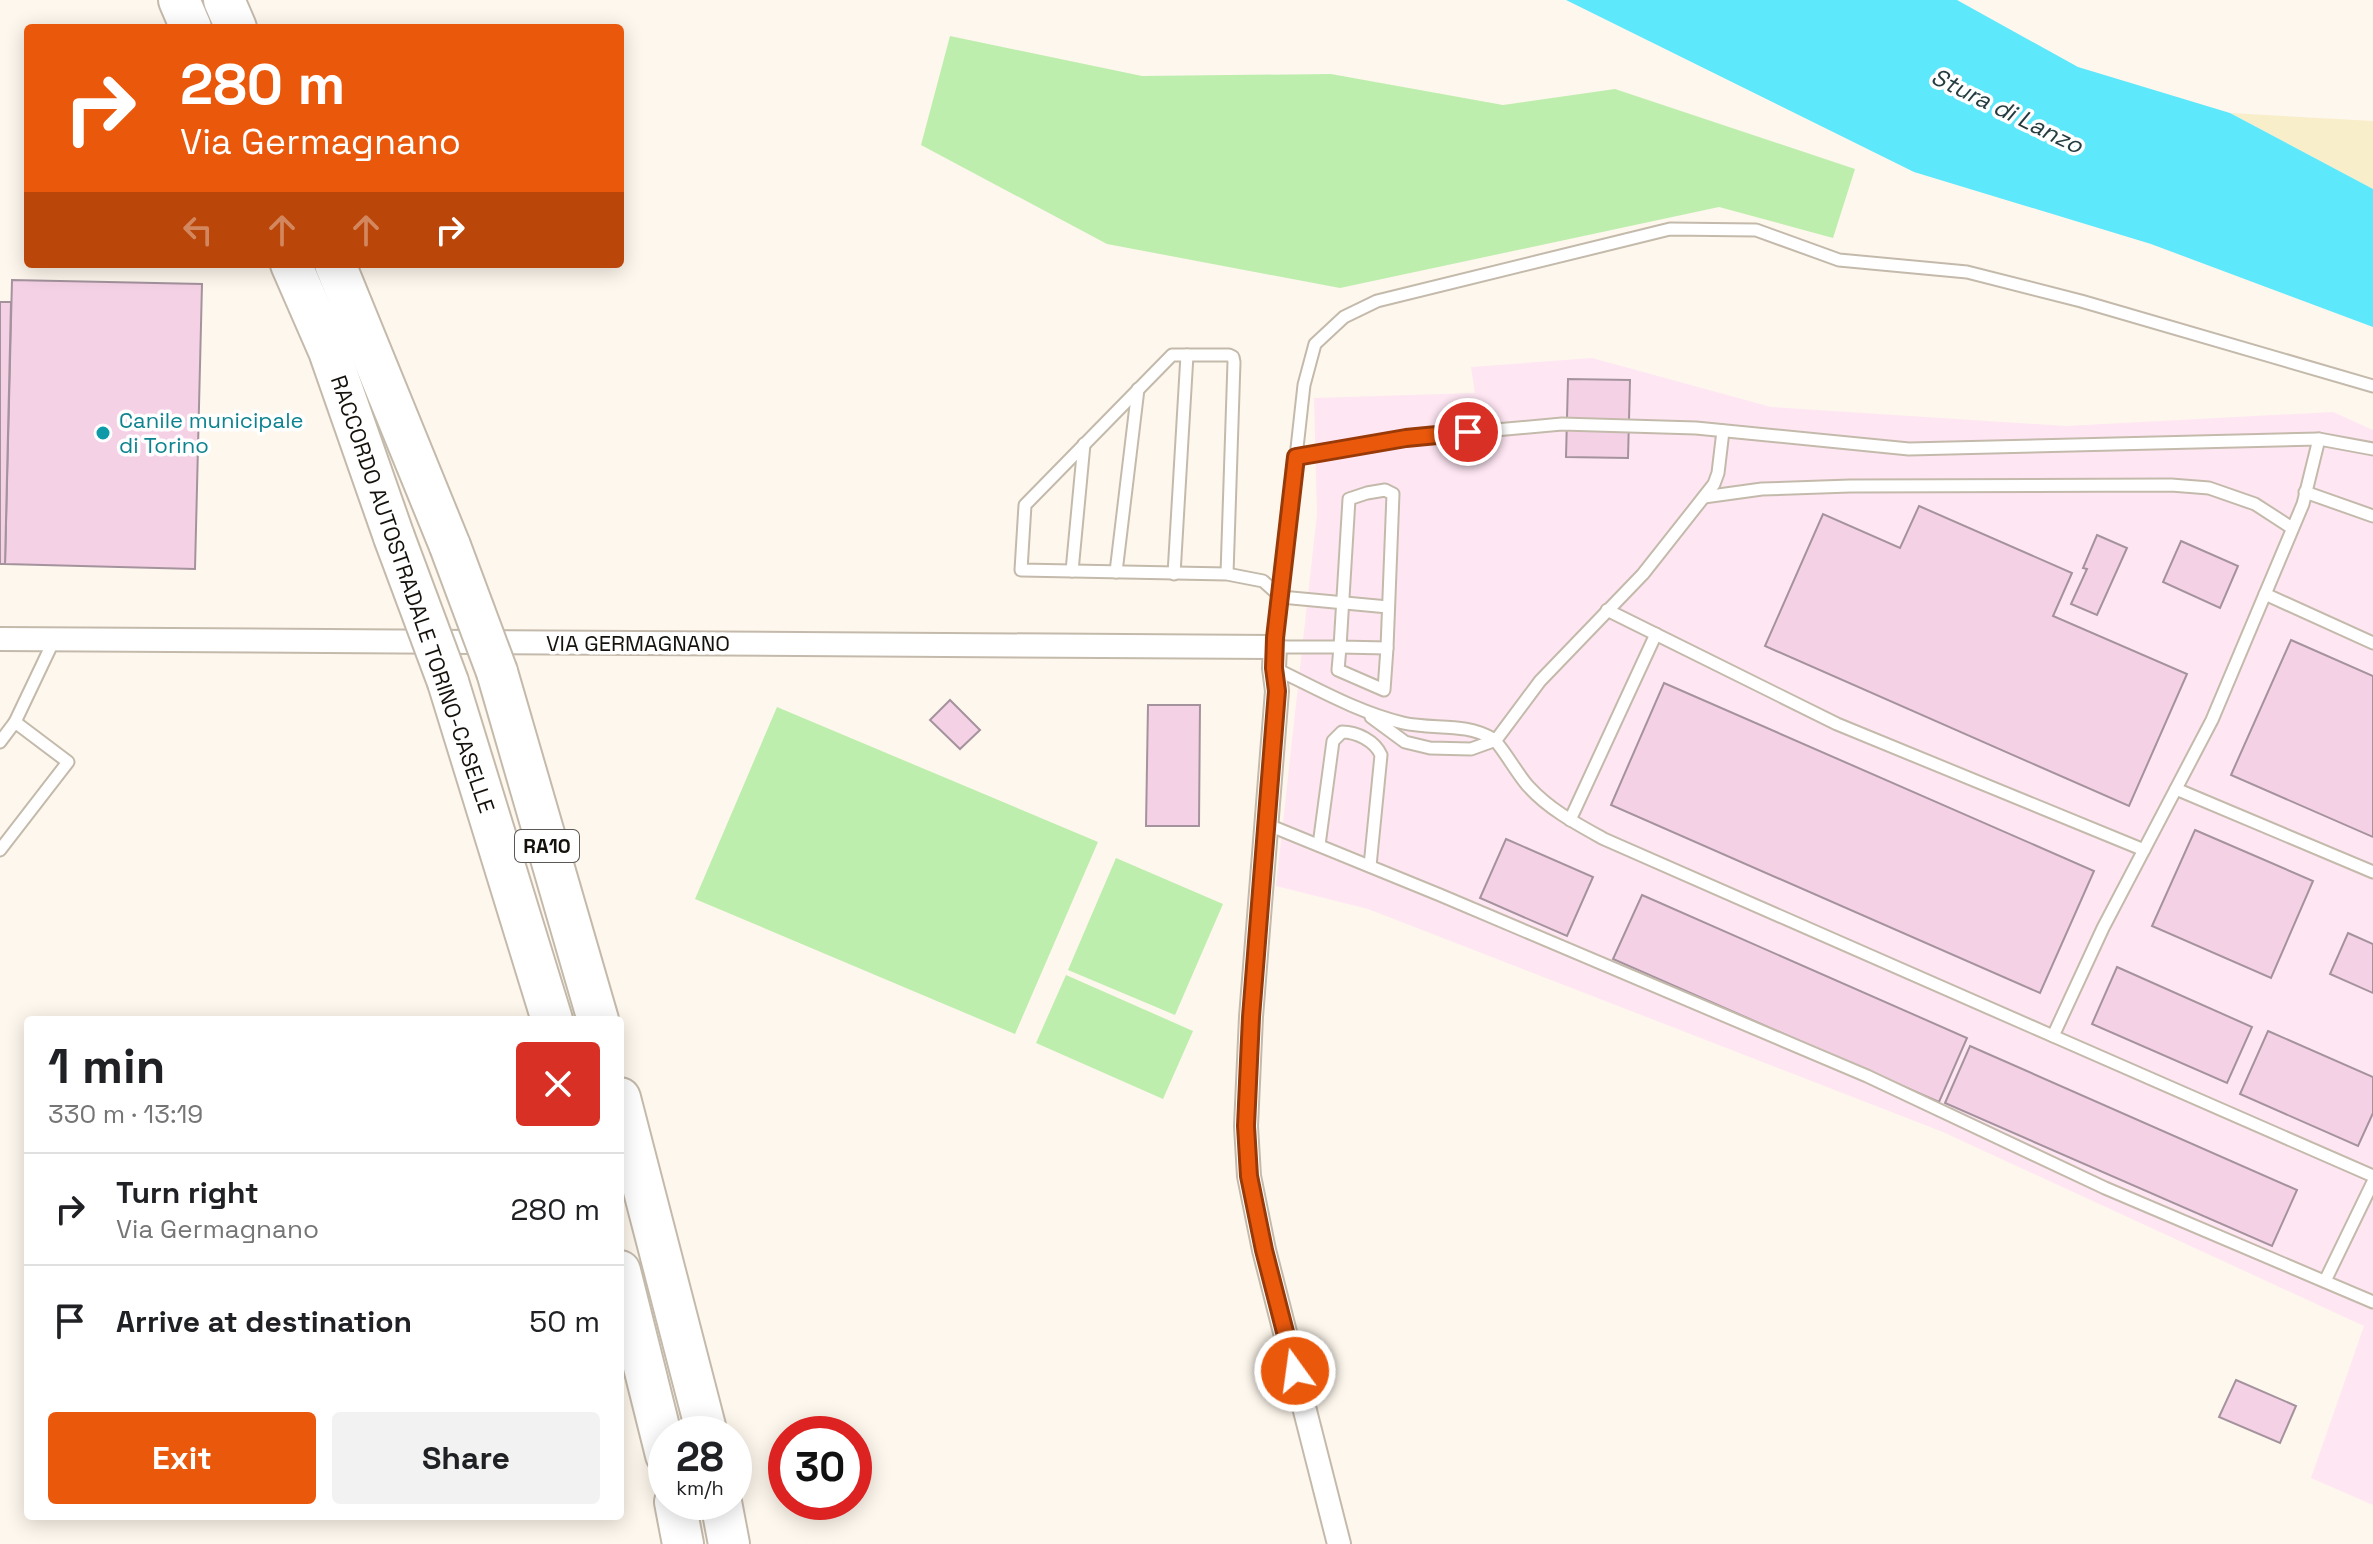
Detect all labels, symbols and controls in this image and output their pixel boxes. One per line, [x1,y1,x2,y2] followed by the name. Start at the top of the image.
[180,49,345,120] text: 280 m
[48,56,152,160] icon: right
[1926,60,2089,161] water label: Stura di Lanzo
[180,119,461,165] text: Via Germagnano
[176,208,220,252] icon: left
[260,208,304,252] icon: ahead
[344,208,388,252] icon: ahead
[428,208,472,252] icon: right
[325,371,501,817] street label: RACCORDO AUTOSTRADALE TORINO-CASELLE
[1434,398,1502,466] pin
[119,406,304,459] place label: Canile municipale di Torino
[1446,410,1490,454] icon: arrive
[94,424,112,442] marker: Canile municipale di Torino
[546,629,730,657] street label: VIA GERMAGNANO
[515,830,579,862] road number: RA10
[48,1036,165,1097] text: 1 min
[516,1042,600,1126] button: close
[48,1097,203,1131] text: 330 m · 13:19
[116,1173,259,1212] text: Turn right
[48,1187,92,1231] icon: right
[510,1190,600,1229] text: 280 m
[116,1212,319,1246] text: Via Germagnano
[48,1299,92,1343] icon: arrive
[116,1302,412,1341] text: Arrive at destination
[529,1302,600,1341] text: 50 m
[1253,1329,1337,1413] position arrow
[48,1412,316,1504] button: Exit
[332,1412,600,1504] button: Share
[768,1416,872,1520] speed limit sign: 30
[676,1432,724,1483] text: 28
[676,1475,724,1501] text: km/h

